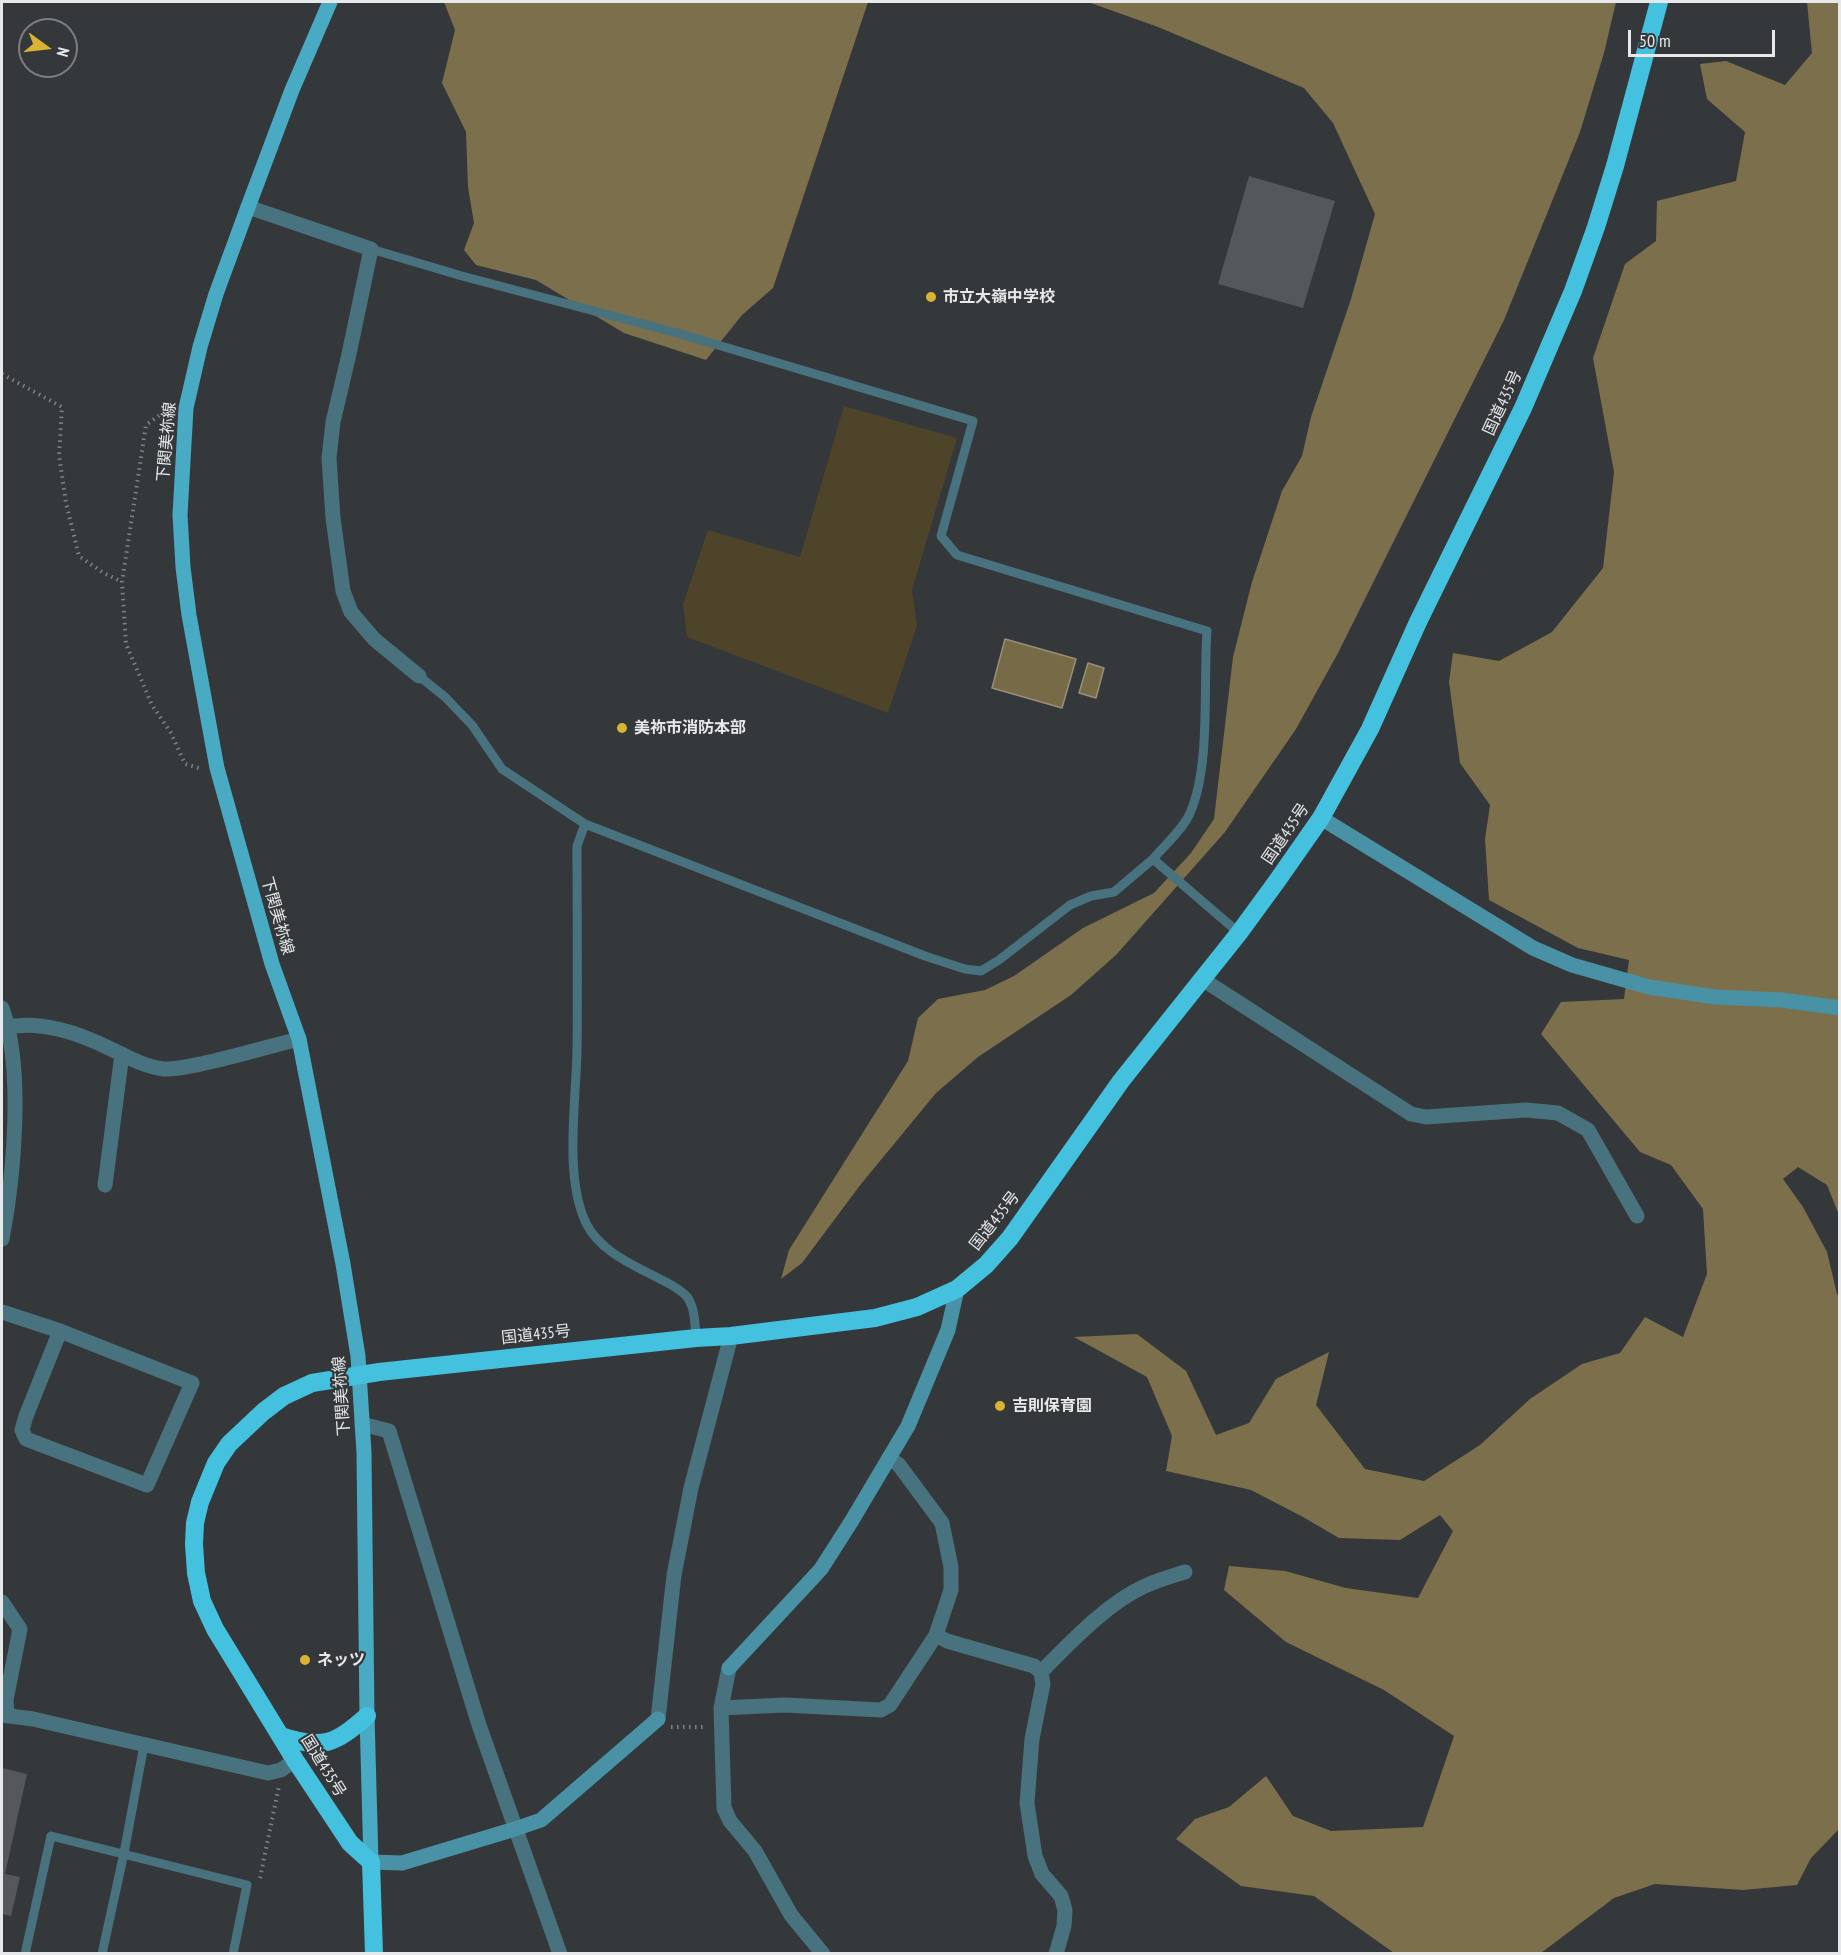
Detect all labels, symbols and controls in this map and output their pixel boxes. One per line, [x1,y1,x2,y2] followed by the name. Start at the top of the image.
[18,18,78,78] north arrow
[1631,18,1778,56] scale bar
[1639,29,1671,52] text: 50 m
[53,45,74,59] text: N
[943,287,1055,307] place label: 市立大嶺中学校
[924,290,938,304] marker: 市立大嶺中学校
[1480,367,1526,439] street label: 国道435号
[154,401,180,483] street label: 下関美祢線
[634,718,746,738] place label: 美祢市消防本部
[615,721,629,735] marker: 美祢市消防本部
[1259,800,1313,868] street label: 国道435号
[257,875,297,957] street label: 下関美祢線
[966,1188,1024,1254] street label: 国道435号
[500,1322,572,1348] street label: 国道435号
[330,1355,354,1437] street label: 下関美祢線
[1012,1396,1092,1416] place label: 吉則保育園
[993,1399,1007,1413] marker: 吉則保育園
[317,1650,365,1670] place label: ネッツ
[298,1653,312,1667] marker: ネッツ
[296,1731,350,1801] street label: 国道435号

